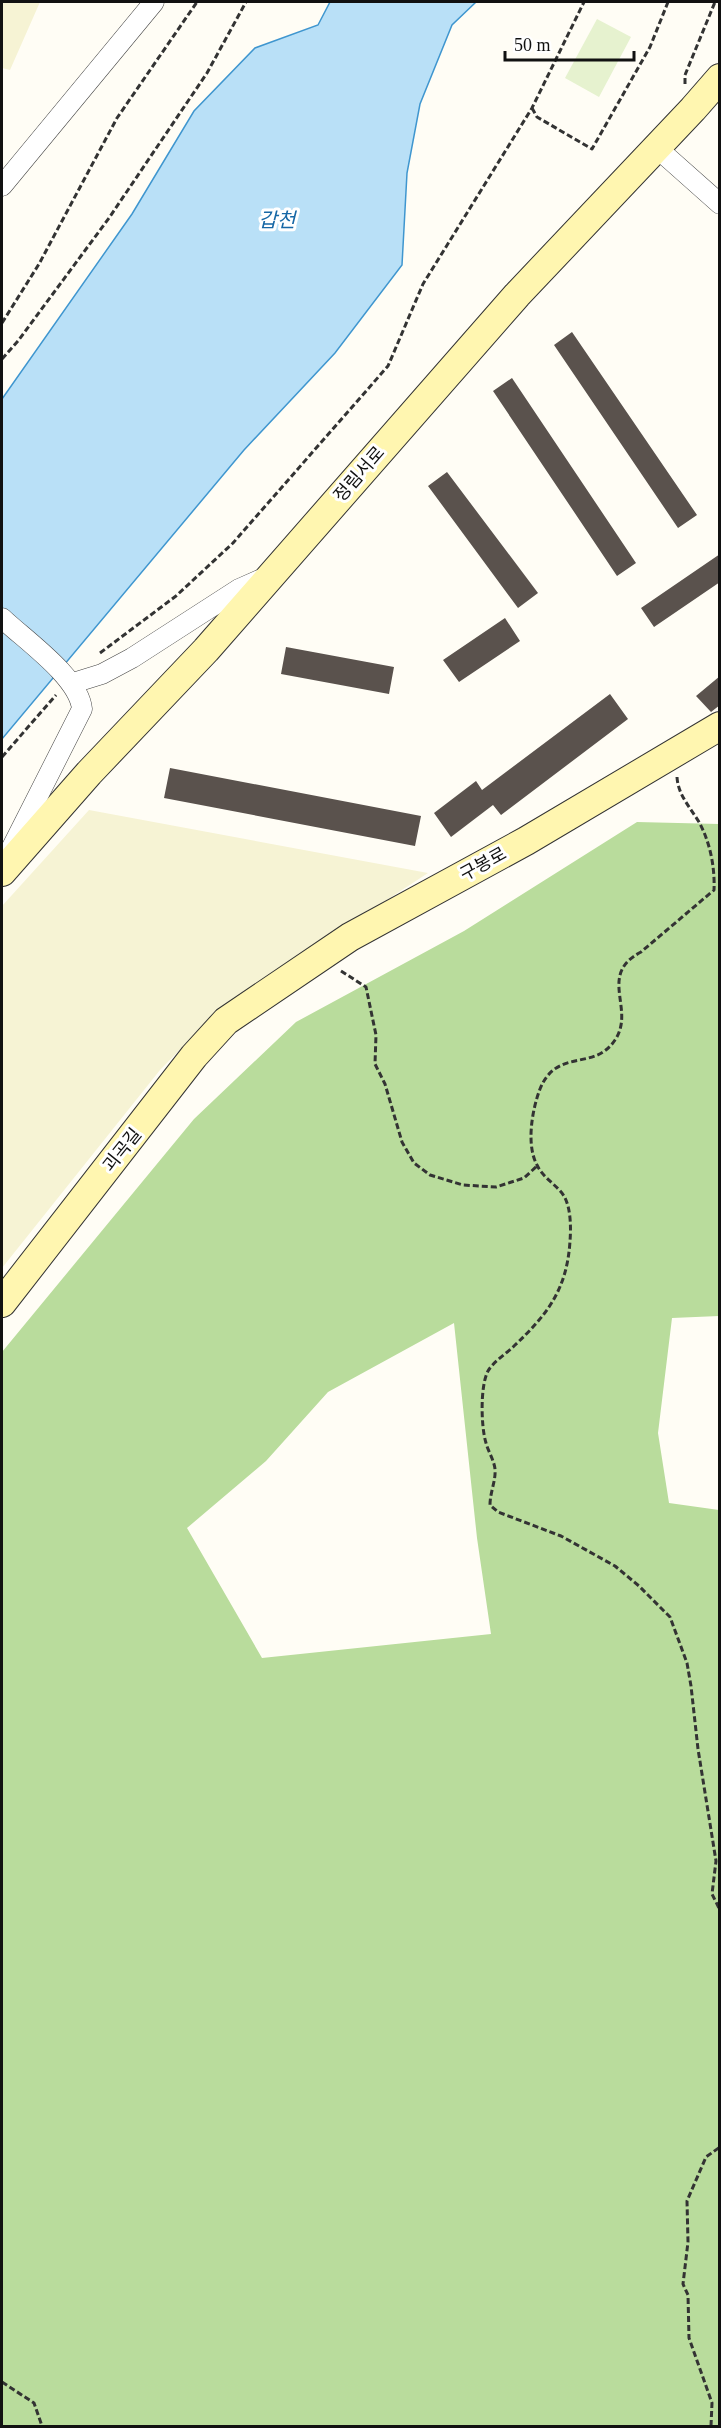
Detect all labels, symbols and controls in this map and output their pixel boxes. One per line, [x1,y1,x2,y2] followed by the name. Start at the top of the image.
[505,24,634,62] scale bar
[514,35,551,55] text: 50 m
[259,209,298,231] water label: 갑천
[330,442,388,506] street label: 정림서로
[456,843,510,885] street label: 구봉로
[99,1124,145,1176] street label: 괴곡길

